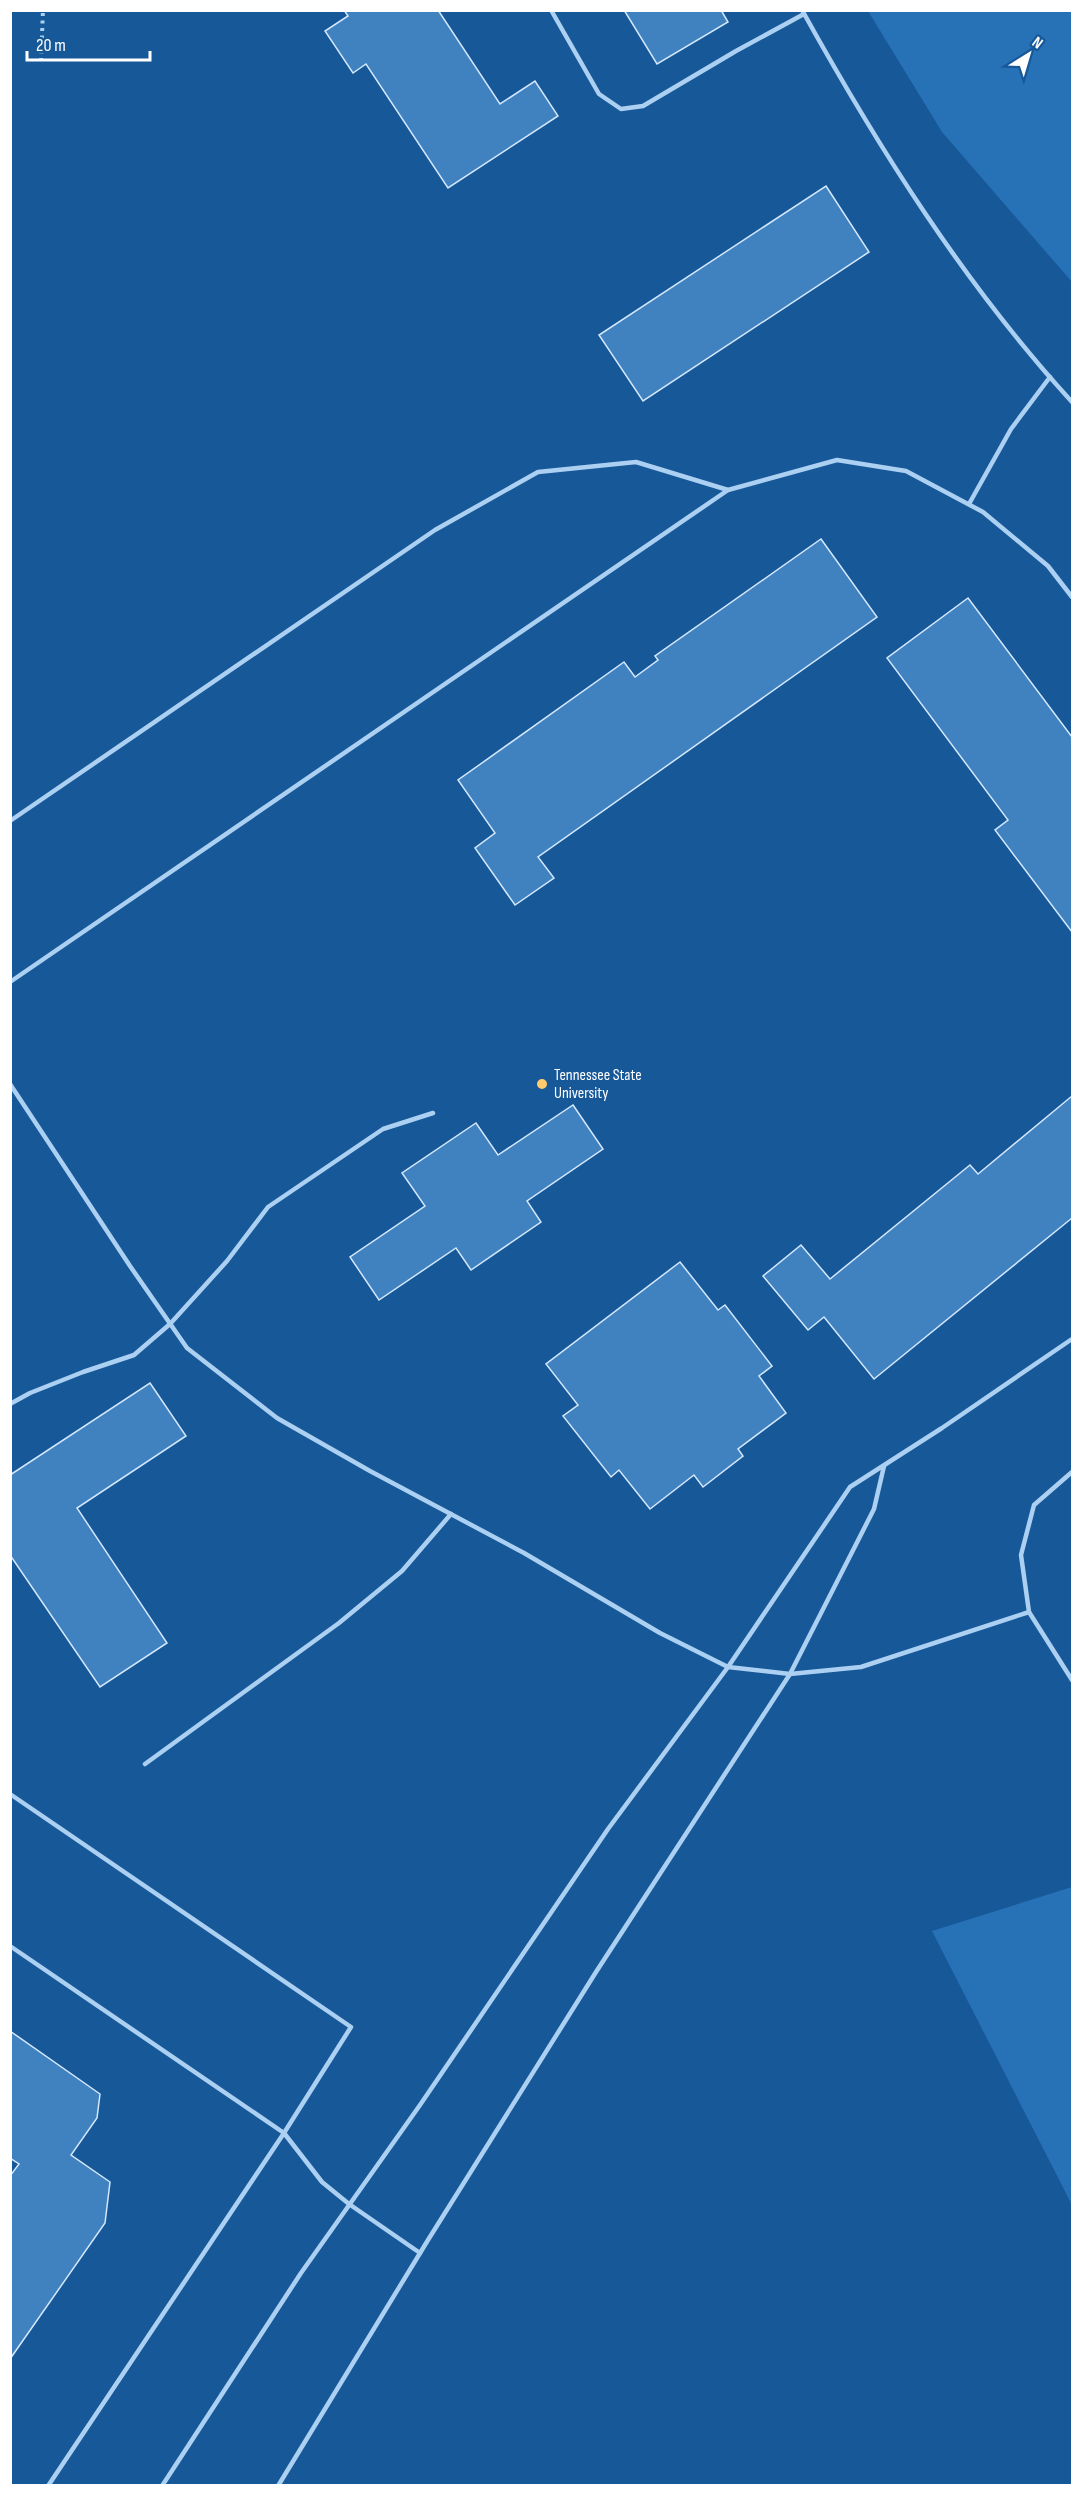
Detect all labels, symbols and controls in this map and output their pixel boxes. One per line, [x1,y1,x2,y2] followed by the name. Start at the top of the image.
[27,24,150,62] scale bar
[999,24,1059,84] north arrow
[1028,33,1046,53] text: N
[36,35,66,56] text: 20 m
[554,1066,642,1103] place label: Tennessee State University
[535,1077,549,1091] marker: Tennessee State University

